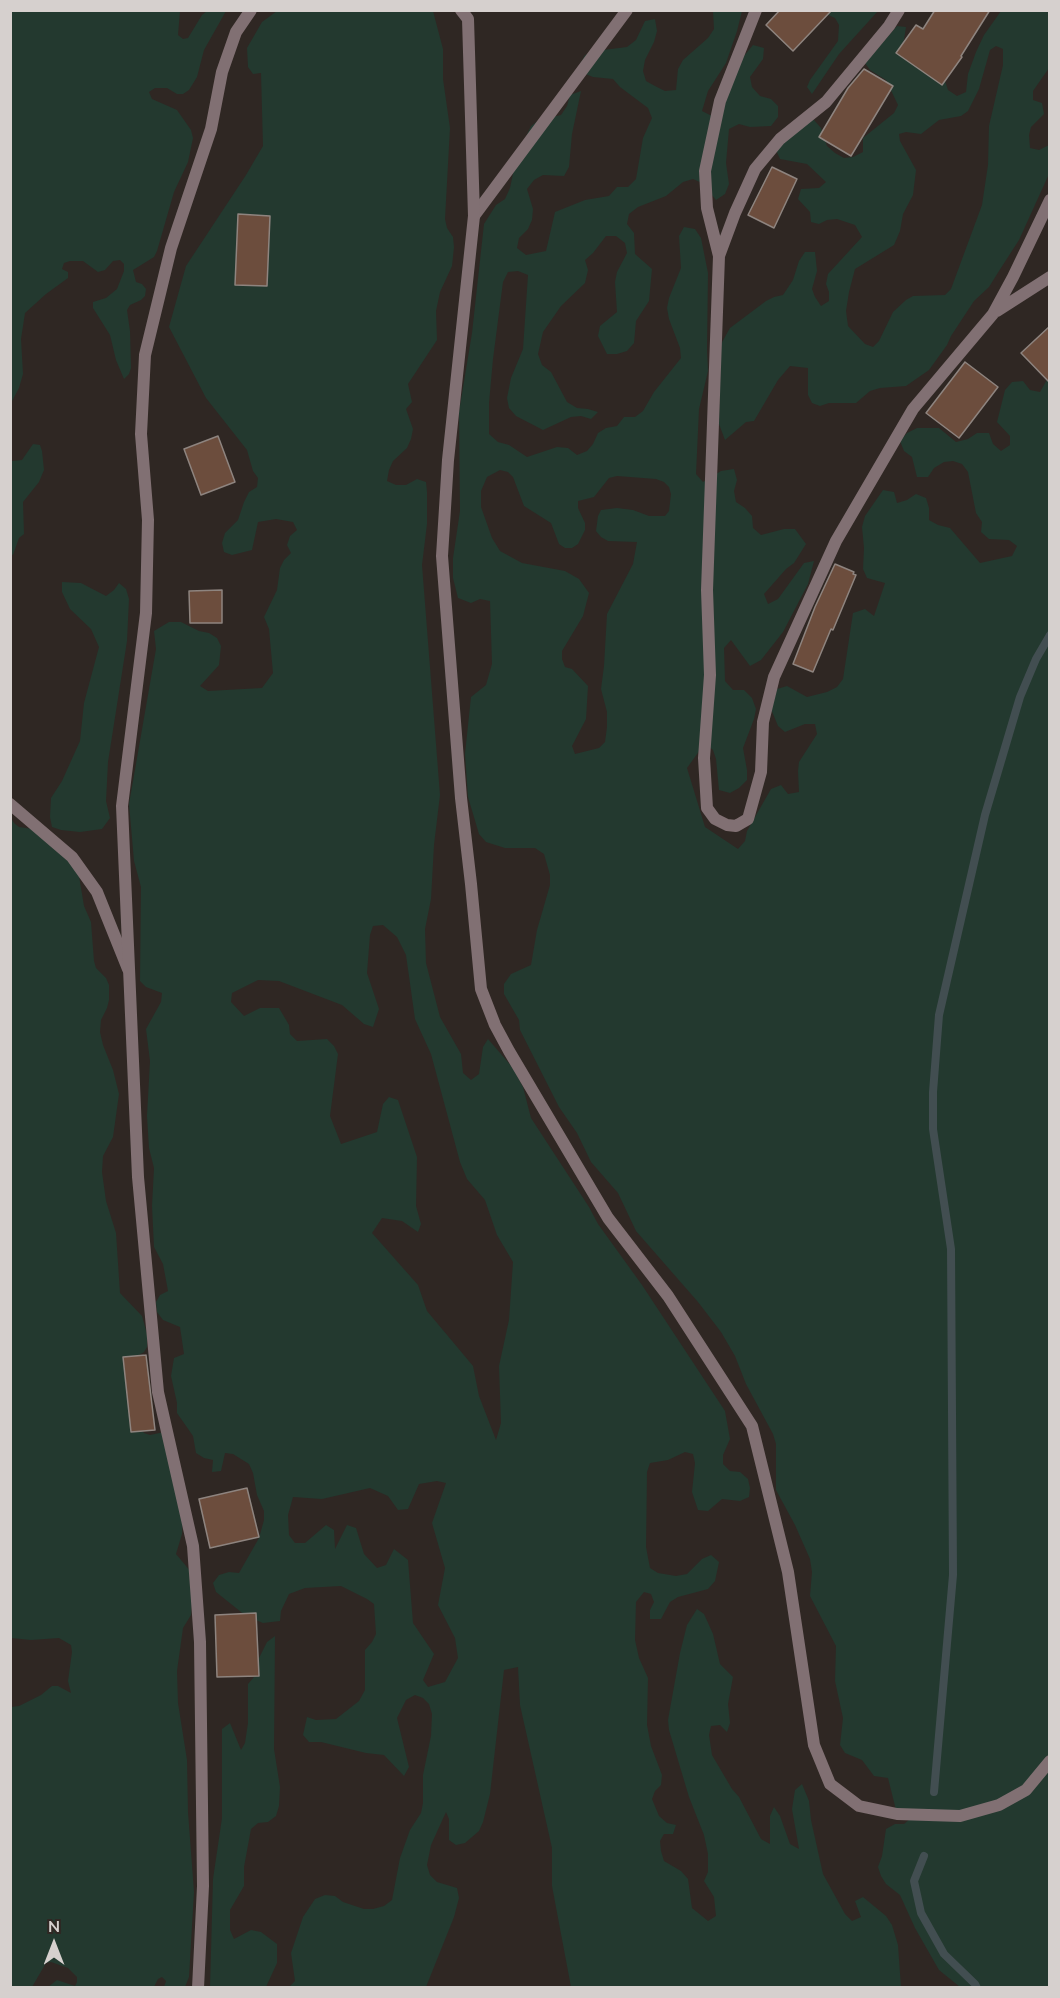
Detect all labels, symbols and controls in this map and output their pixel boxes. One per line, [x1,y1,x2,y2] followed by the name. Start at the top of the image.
[24,1914,84,1974] north arrow
[48,1916,60,1936] text: N

